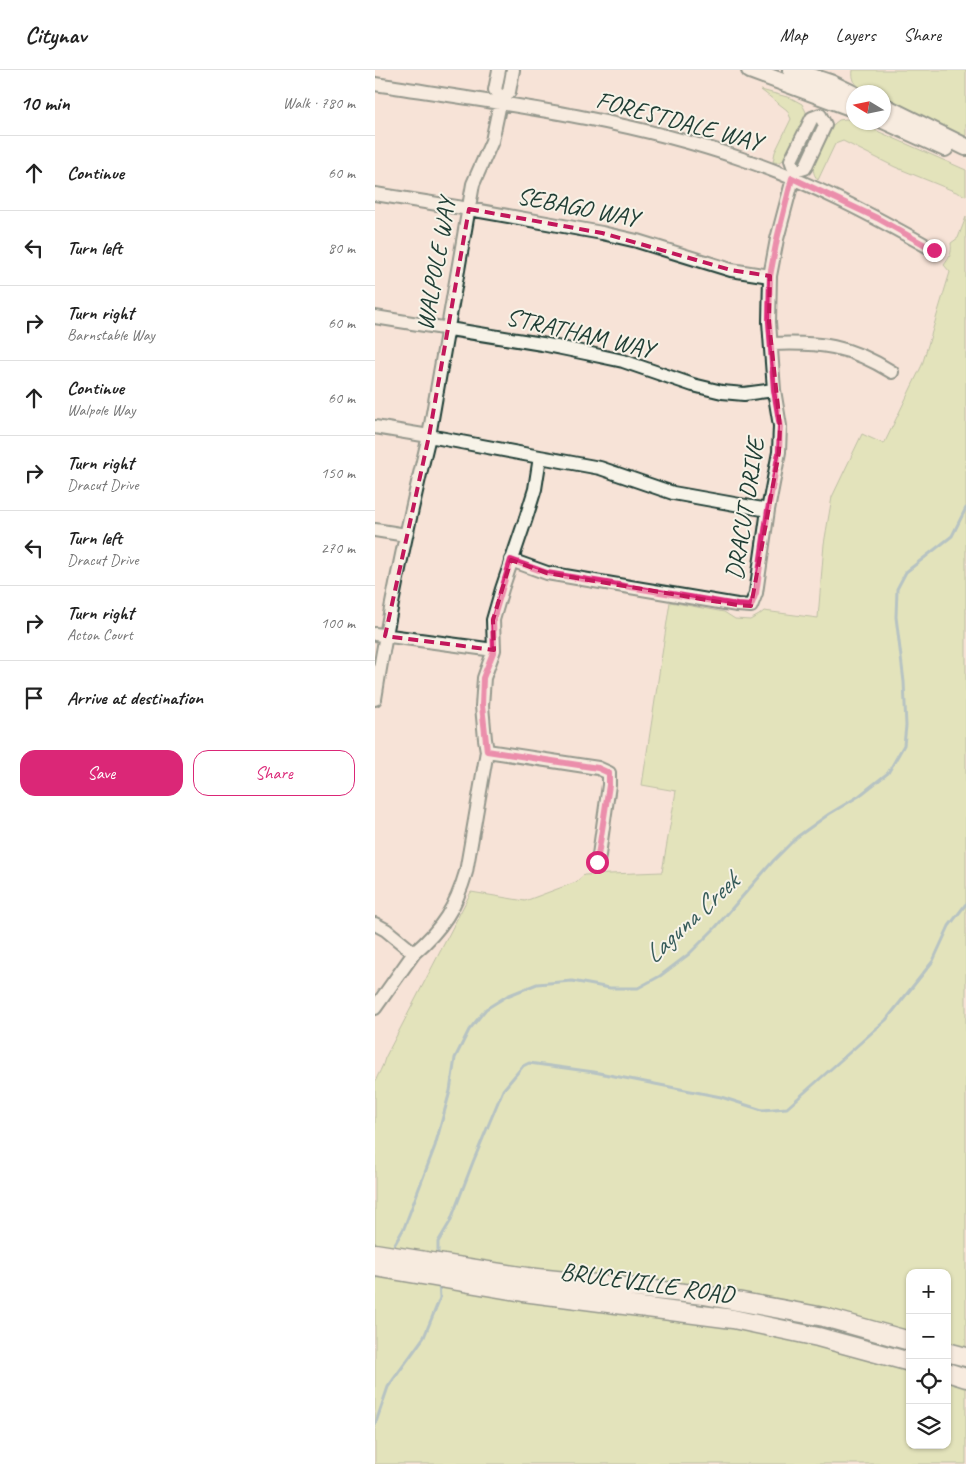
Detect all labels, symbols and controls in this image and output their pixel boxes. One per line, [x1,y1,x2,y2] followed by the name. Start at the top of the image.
[25,20,86,50] text: Citynav
[780,24,808,46] text: Map
[836,24,875,46] text: Layers
[903,24,941,46] text: Share
[593,84,769,159] street label: FORESTDALE WAY
[846,85,891,130] north arrow
[20,90,70,116] text: 10 min
[283,93,355,113] text: Walk · 780 m
[20,159,48,187] icon: ahead
[67,161,124,185] text: Continue
[328,163,355,183] text: 60 m
[515,180,645,235] street label: SEBAGO WAY
[409,192,464,333] street label: WALPOLE WAY
[20,234,48,262] icon: left
[67,236,122,260] text: Turn left
[328,238,355,258] text: 80 m
[923,239,946,262] route end
[503,300,660,366] street label: STRATHAM WAY
[67,301,134,325] text: Turn right
[20,309,48,337] icon: right
[328,313,355,333] text: 60 m
[67,325,155,345] text: Barnstable Way
[67,376,124,400] text: Continue
[20,384,48,412] icon: ahead
[328,388,355,408] text: 60 m
[67,400,135,420] text: Walpole Way
[718,433,772,582] street label: DRACUT DRIVE
[67,451,134,475] text: Turn right
[20,459,48,487] icon: right
[321,463,355,483] text: 150 m
[67,475,138,495] text: Dracut Drive
[67,526,122,550] text: Turn left
[20,534,48,562] icon: left
[321,538,355,558] text: 270 m
[67,550,138,570] text: Dracut Drive
[67,601,134,625] text: Turn right
[20,609,48,637] icon: right
[321,613,355,633] text: 100 m
[67,625,133,645] text: Acton Court
[20,684,48,712] icon: arrive
[67,686,203,710] text: Arrive at destination
[20,750,183,796] button: Save
[193,750,355,796] button: Share
[586,851,609,874] route start
[637,863,749,970] water label: Laguna Creek
[558,1255,737,1311] street label: BRUCEVILLE ROAD
[906,1269,951,1449] map controls
[906,1269,951,1314] button: +
[906,1314,951,1359] button: −
[906,1359,951,1404] button: locate
[906,1404,951,1449] button: layers

